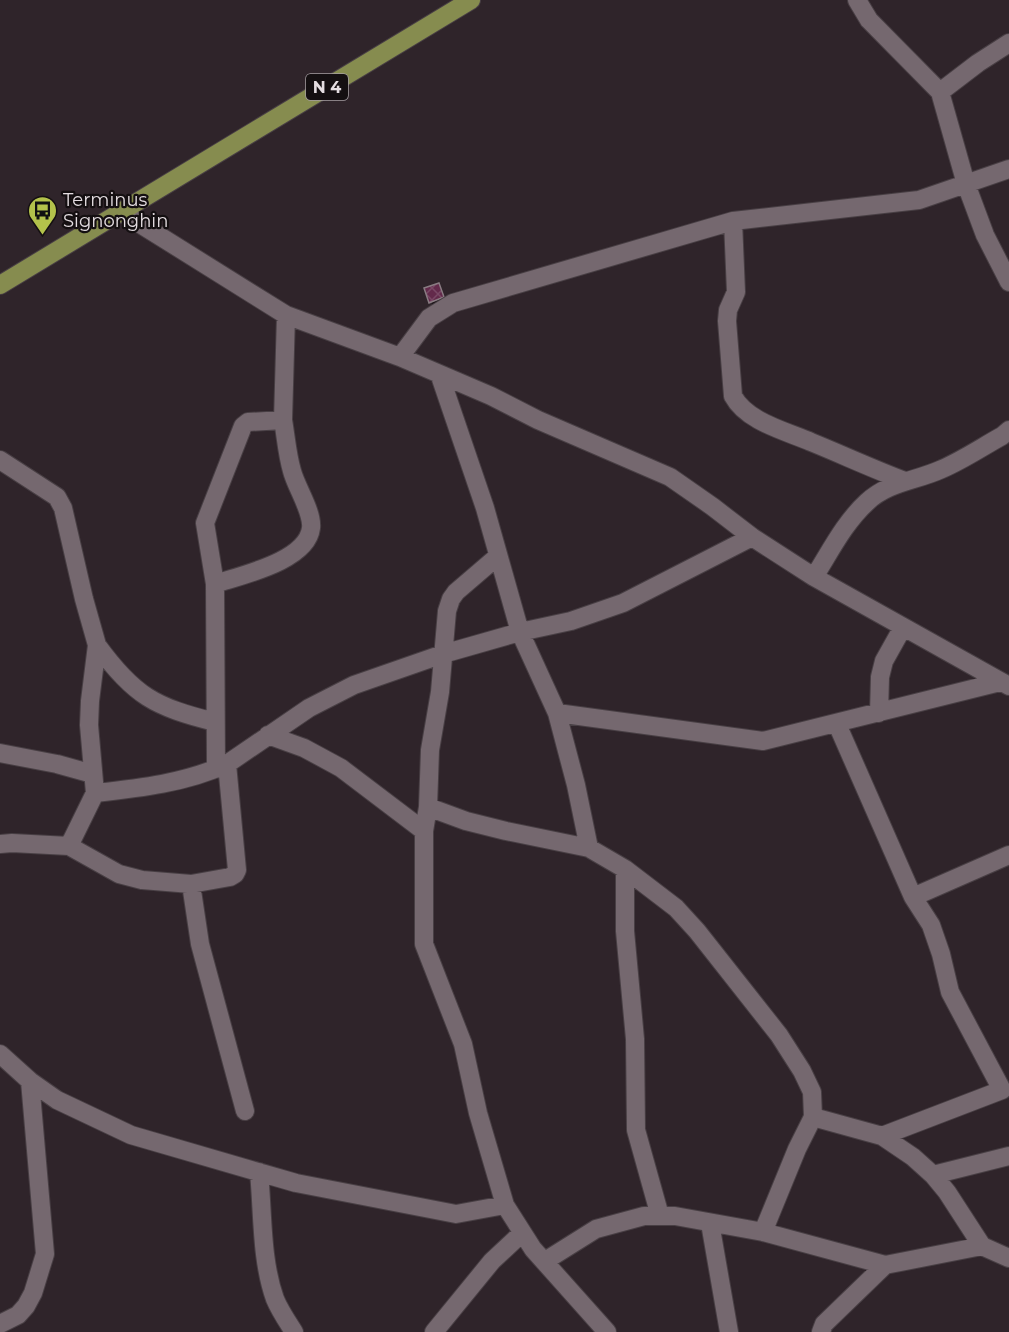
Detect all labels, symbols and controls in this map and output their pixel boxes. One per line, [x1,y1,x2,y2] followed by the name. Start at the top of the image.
[306,74,348,100] road number: N 4
[63,189,168,232] place label: Terminus Signonghin
[26,194,58,236] bus stop icon: Terminus Signonghin

